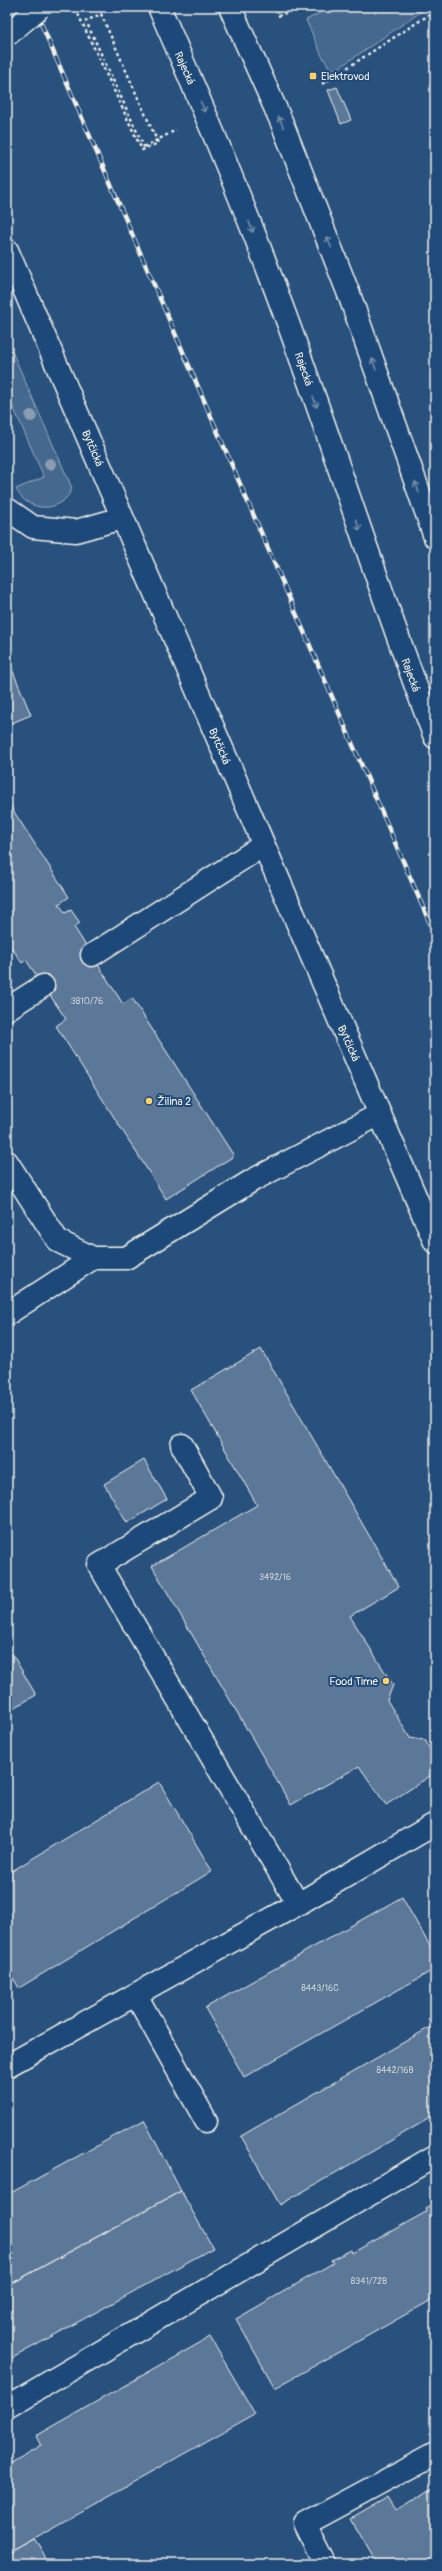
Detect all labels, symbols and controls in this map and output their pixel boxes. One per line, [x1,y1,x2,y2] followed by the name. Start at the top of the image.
[172,50,198,87] street label: Rajecká
[321,70,370,83] place label: Elektrovod
[308,71,318,81] marker: Elektrovod
[200,100,207,112] one-way arrow
[276,116,284,128] one-way arrow
[247,221,255,233] one-way arrow
[324,237,332,249] one-way arrow
[292,351,315,388] street label: Rajecká
[370,358,377,371] one-way arrow
[312,395,320,407] one-way arrow
[79,428,106,468] street label: Bytčická
[413,481,421,493] one-way arrow
[355,518,363,530] one-way arrow
[398,657,423,694] street label: Rajecká
[206,726,233,766] street label: Bytčická
[71,996,103,1007] house number: 3810/76
[335,1023,362,1063] street label: Bytčická
[157,1095,191,1108] place label: Žilina 2
[144,1096,154,1106] marker: Žilina 2
[259,1572,291,1583] house number: 3492/16
[329,1675,379,1688] place label: Food Time
[381,1676,391,1686] marker: Food Time
[301,1983,339,1994] house number: 8443/16C
[376,2065,414,2076] house number: 8442/16B
[351,2276,387,2287] house number: 8341/72B

